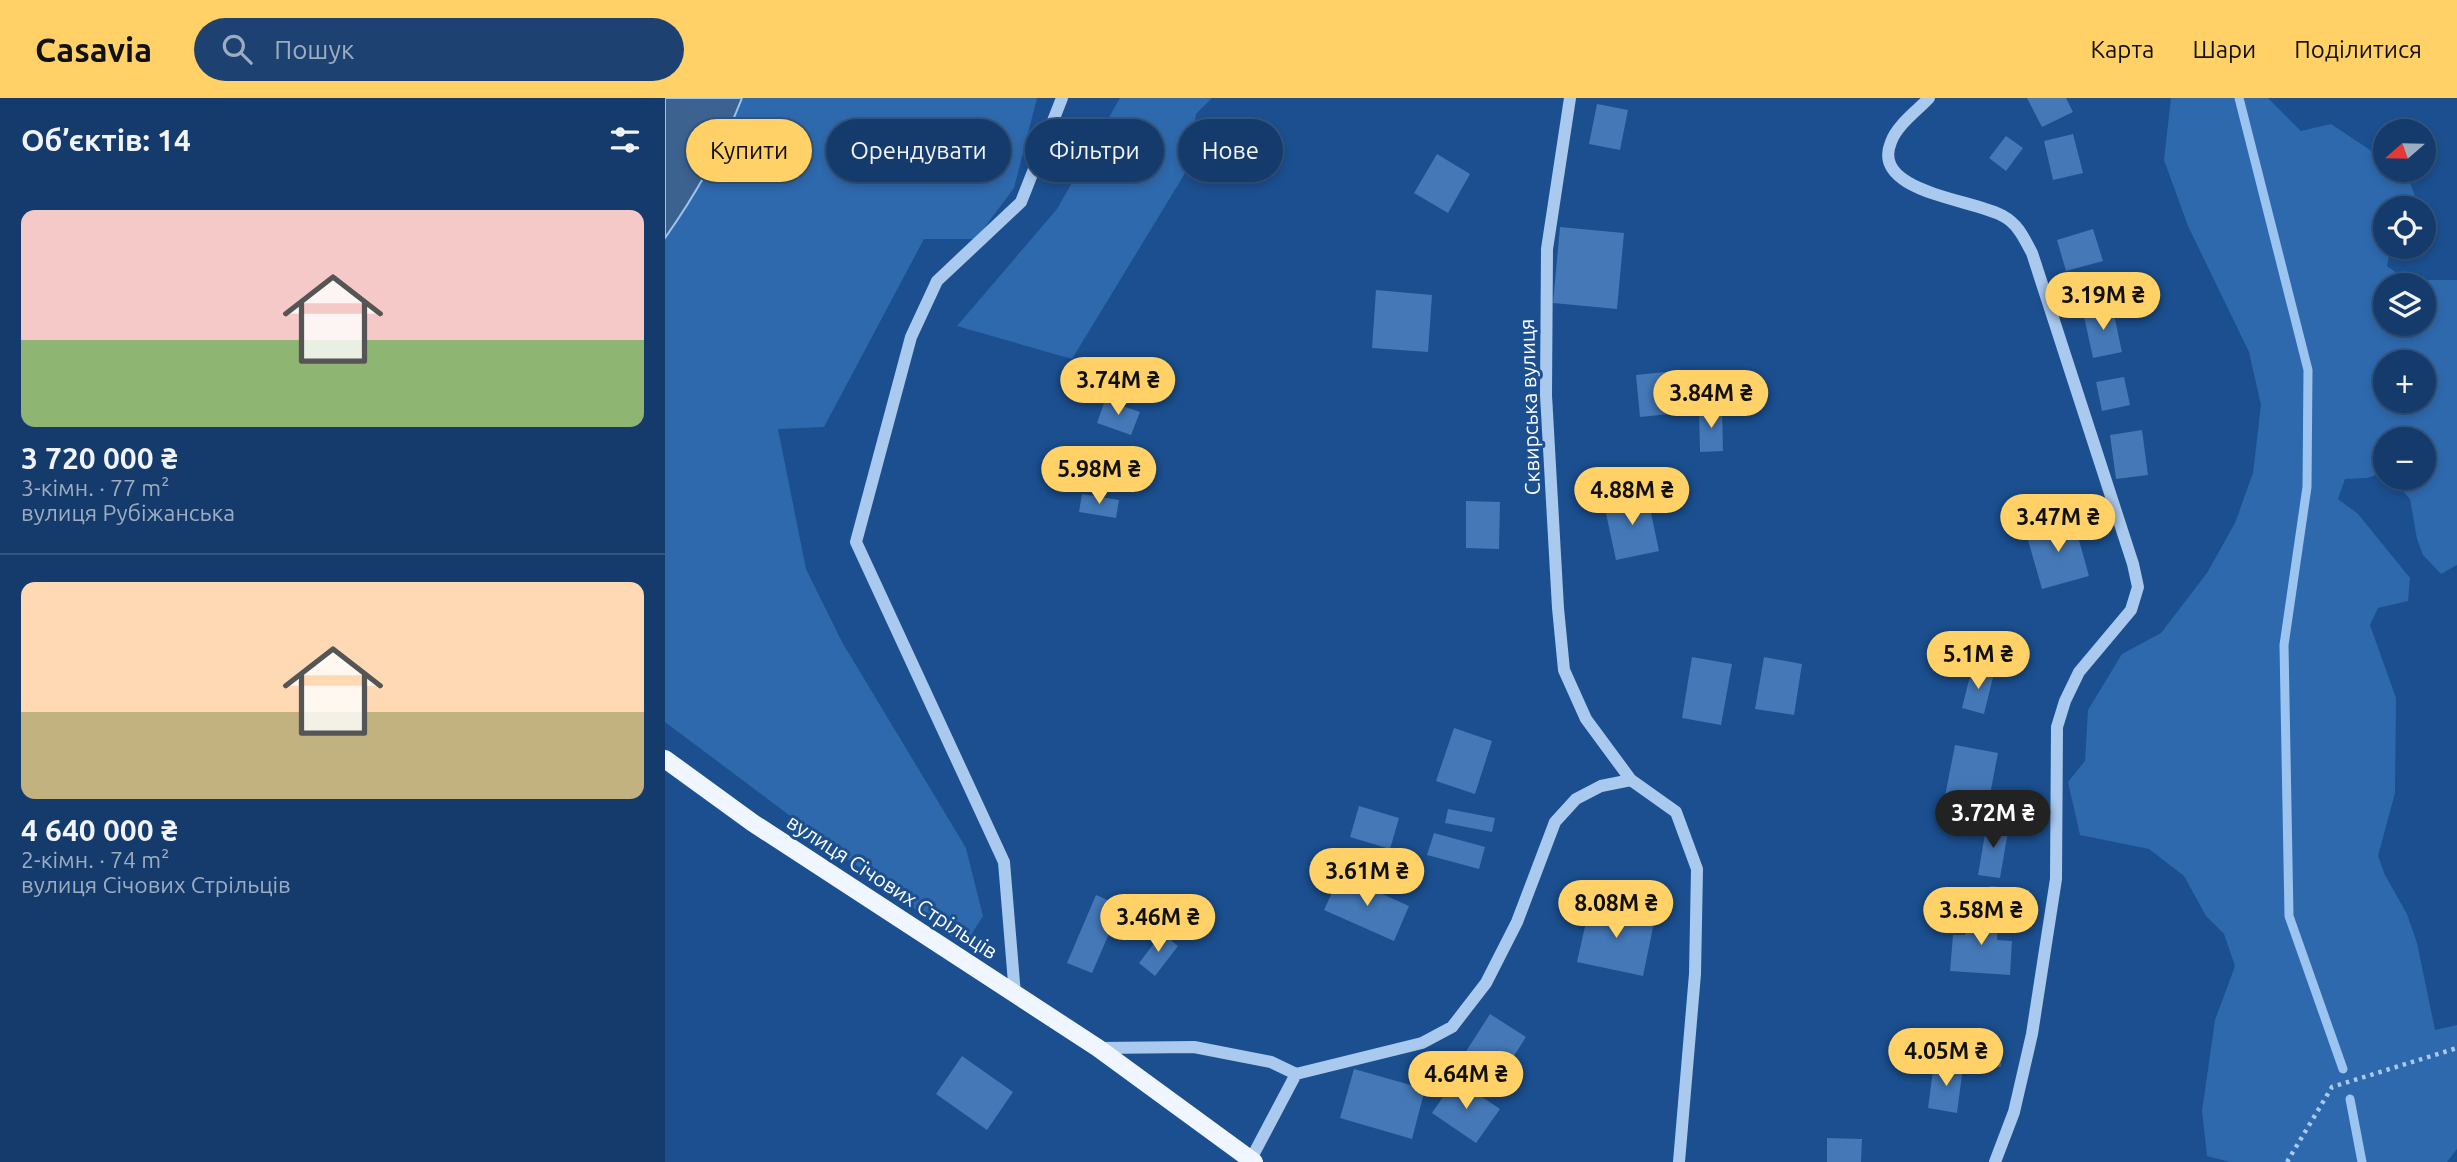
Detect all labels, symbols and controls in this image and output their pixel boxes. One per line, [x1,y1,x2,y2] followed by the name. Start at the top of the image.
[194,18,684,81] search box
[218,30,256,68] icon: search
[35,31,152,68] text: Casavia
[274,35,354,64] text: Пошук
[2090,36,2154,63] text: Карта
[2192,36,2256,63] text: Шари
[2294,36,2422,63] text: Поділитися
[686,119,812,182] chip: Купити
[826,119,1011,182] chip: Орендувати
[1025,119,1164,182] chip: Фільтри
[1178,119,1283,182] chip: Нове
[2373,119,2436,182] north arrow
[2373,119,2436,490] map controls
[606,121,644,159] icon: filters
[21,123,191,157] text: Об’єктів: 14
[2373,196,2436,259] button: locate
[270,256,396,382] icon: home
[2038,272,2168,332] pin: 3.19M ₴
[2373,273,2436,336] button: layers
[2061,282,2145,307] text: 3.19M ₴
[1514,318,1544,496] street label: Сквирська вулиця
[2373,350,2436,413] button: +
[1053,358,1183,417] pin: 3.74M ₴
[1076,367,1160,392] text: 3.74M ₴
[1646,370,1776,430] pin: 3.84M ₴
[1669,380,1753,405] text: 3.84M ₴
[2373,427,2436,490] button: −
[21,441,178,475] text: 3 720 000 ₴
[1034,446,1164,506] pin: 5.98M ₴
[1057,456,1141,481] text: 5.98M ₴
[1567,468,1697,527] pin: 4.88M ₴
[21,475,169,500] text: 3-кімн. · 77 m²
[1590,477,1674,502] text: 4.88M ₴
[1993,494,2123,554] pin: 3.47M ₴
[21,500,235,525] text: вулиця Рубіжанська
[2016,504,2100,529] text: 3.47M ₴
[270,628,396,754] icon: home
[1921,632,2035,691] pin: 5.1M ₴
[1943,641,2013,666] text: 5.1M ₴
[1928,790,2058,850] pin: 3.72M ₴
[1951,800,2035,825] text: 3.72M ₴
[783,809,1002,963] street label: вулиця Січових Стрільців
[21,813,178,847] text: 4 640 000 ₴
[21,847,169,872] text: 2-кімн. · 74 m²
[1302,848,1432,908] pin: 3.61M ₴
[1325,858,1409,883] text: 3.61M ₴
[21,872,291,897] text: вулиця Січових Стрільців
[1551,880,1681,940] pin: 8.08M ₴
[1916,888,2046,947] pin: 3.58M ₴
[1574,890,1658,915] text: 8.08M ₴
[1093,894,1223,954] pin: 3.46M ₴
[1939,897,2023,922] text: 3.58M ₴
[1116,904,1200,929] text: 3.46M ₴
[1881,1028,2011,1088] pin: 4.05M ₴
[1904,1038,1988,1063] text: 4.05M ₴
[1401,1052,1531,1111] pin: 4.64M ₴
[1424,1061,1508,1086] text: 4.64M ₴

